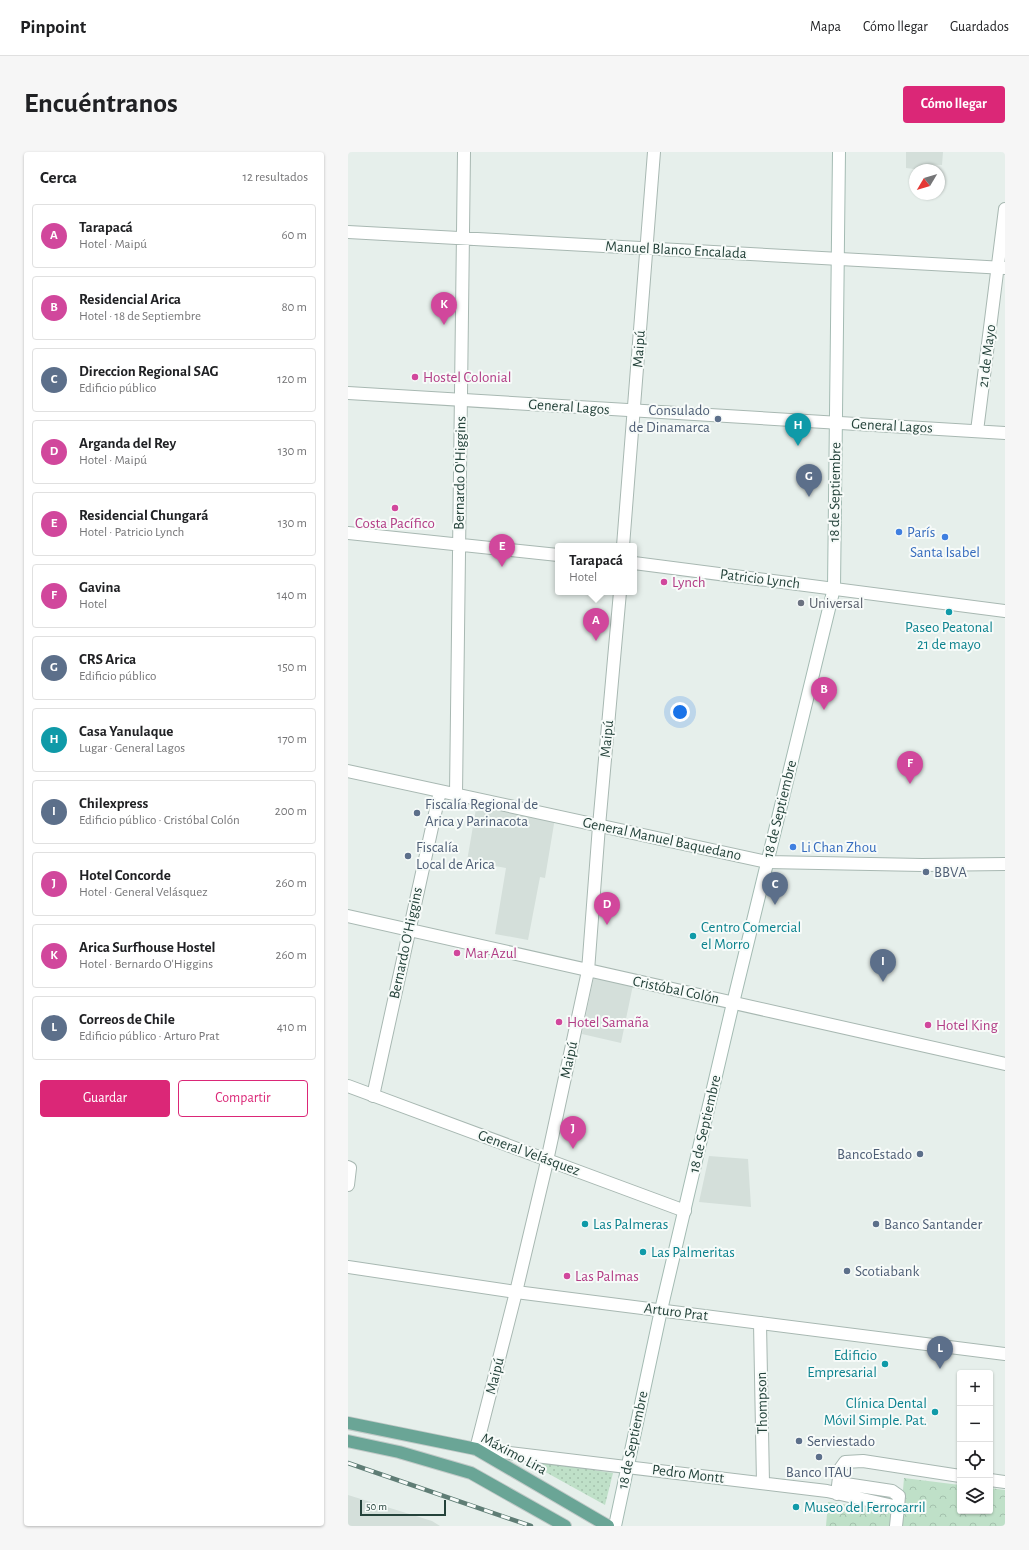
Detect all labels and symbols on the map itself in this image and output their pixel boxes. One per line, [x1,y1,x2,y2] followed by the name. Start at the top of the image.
[909,164,945,200] north arrow
[605,239,747,261] street label: Manuel Blanco Encalada
[431,292,457,325] pin: K
[976,324,998,388] street label: 21 de Mayo
[630,329,648,368] street label: Maipú
[423,370,511,385] place label: Hostel Colonial
[410,372,420,382] marker: Hostel Colonial
[528,397,610,417] street label: General Lagos
[629,403,710,435] place label: Consulado de Dinamarca
[785,413,811,446] pin: H
[713,414,723,424] marker: Consulado de Dinamarca
[452,416,468,530] street label: Bernardo O'Higgins
[851,416,933,436] street label: General Lagos
[827,442,843,542] street label: 18 de Septiembre
[796,464,822,497] pin: G
[390,503,400,513] marker: Costa Pacífico
[355,516,435,531] place label: Costa Pacífico
[907,525,935,540] place label: París
[894,527,904,537] marker: París
[940,532,950,542] marker: Santa Isabel
[489,534,515,567] pin: E
[910,545,980,560] place label: Santa Isabel
[719,567,801,591] street label: Patricio Lynch
[672,575,706,590] place label: Lynch
[659,577,669,587] marker: Lynch
[809,596,864,611] place label: Universal
[796,598,806,608] marker: Universal
[944,607,954,617] marker: Paseo Peatonal 21 de mayo
[583,608,609,641] pin: A
[905,620,993,652] place label: Paseo Peatonal 21 de mayo
[811,677,837,710] pin: B
[670,702,690,722] your location
[598,719,616,758] street label: Maipú
[897,751,923,784] pin: F
[761,759,799,859] street label: 18 de Septiembre
[425,797,538,829] place label: Fiscalía Regional de Arica y Parinacota
[412,808,422,818] marker: Fiscalía Regional de Arica y Parinacota
[581,815,743,863] street label: General Manuel Baquedano
[416,840,495,872] place label: Fiscalía Local de Arica
[801,840,877,855] place label: Li Chan Zhou
[788,842,798,852] marker: Li Chan Zhou
[403,851,413,861] marker: Fiscalía Local de Arica
[934,865,967,880] place label: BBVA
[921,867,931,877] marker: BBVA
[762,872,788,905] pin: C
[387,886,425,1000] street label: Bernardo O'Higgins
[594,892,620,925] pin: D
[701,920,801,952] place label: Centro Comercial el Morro
[688,931,698,941] marker: Centro Comercial el Morro
[465,946,517,961] place label: Mar Azul
[452,948,462,958] marker: Mar Azul
[870,949,896,982] pin: I
[631,974,721,1006] street label: Cristóbal Colón
[567,1015,649,1030] place label: Hotel Samaña
[554,1017,564,1027] marker: Hotel Samaña
[936,1018,999,1033] place label: Hotel King
[923,1020,933,1030] marker: Hotel King
[558,1040,580,1080] street label: Maipú
[686,1074,724,1174] street label: 18 de Septiembre
[560,1116,586,1149] pin: J
[476,1128,582,1178] street label: General Velásquez
[837,1147,912,1162] place label: BancoEstado
[915,1149,925,1159] marker: BancoEstado
[593,1217,668,1232] place label: Las Palmeras
[884,1217,982,1232] place label: Banco Santander
[580,1219,590,1229] marker: Las Palmeras
[871,1219,881,1229] marker: Banco Santander
[651,1245,735,1260] place label: Las Palmeritas
[638,1247,648,1257] marker: Las Palmeritas
[855,1264,919,1279] place label: Scotiabank
[842,1266,852,1276] marker: Scotiabank
[575,1269,639,1284] place label: Las Palmas
[562,1271,572,1281] marker: Las Palmas
[643,1301,709,1323] street label: Arturo Prat
[927,1336,953,1369] pin: L
[807,1348,877,1380] place label: Edificio Empresarial
[483,1356,507,1396] street label: Maipú
[880,1359,890,1369] marker: Edificio Empresarial
[754,1372,770,1434] street label: Thompson
[615,1390,651,1490] street label: 18 de Septiembre
[824,1396,927,1428] place label: Clínica Dental Móvil Simple. Pat.
[930,1407,940,1417] marker: Clínica Dental Móvil Simple. Pat.
[479,1430,549,1478] street label: Máximo Lira
[807,1434,875,1449] place label: Serviestado
[794,1436,804,1446] marker: Serviestado
[814,1452,824,1462] marker: Banco ITAU
[651,1462,725,1486] street label: Pedro Montt
[786,1465,852,1480] place label: Banco ITAU
[360,1498,446,1517] scale bar
[804,1500,926,1515] place label: Museo del Ferrocarril
[791,1502,801,1512] marker: Museo del Ferrocarril

